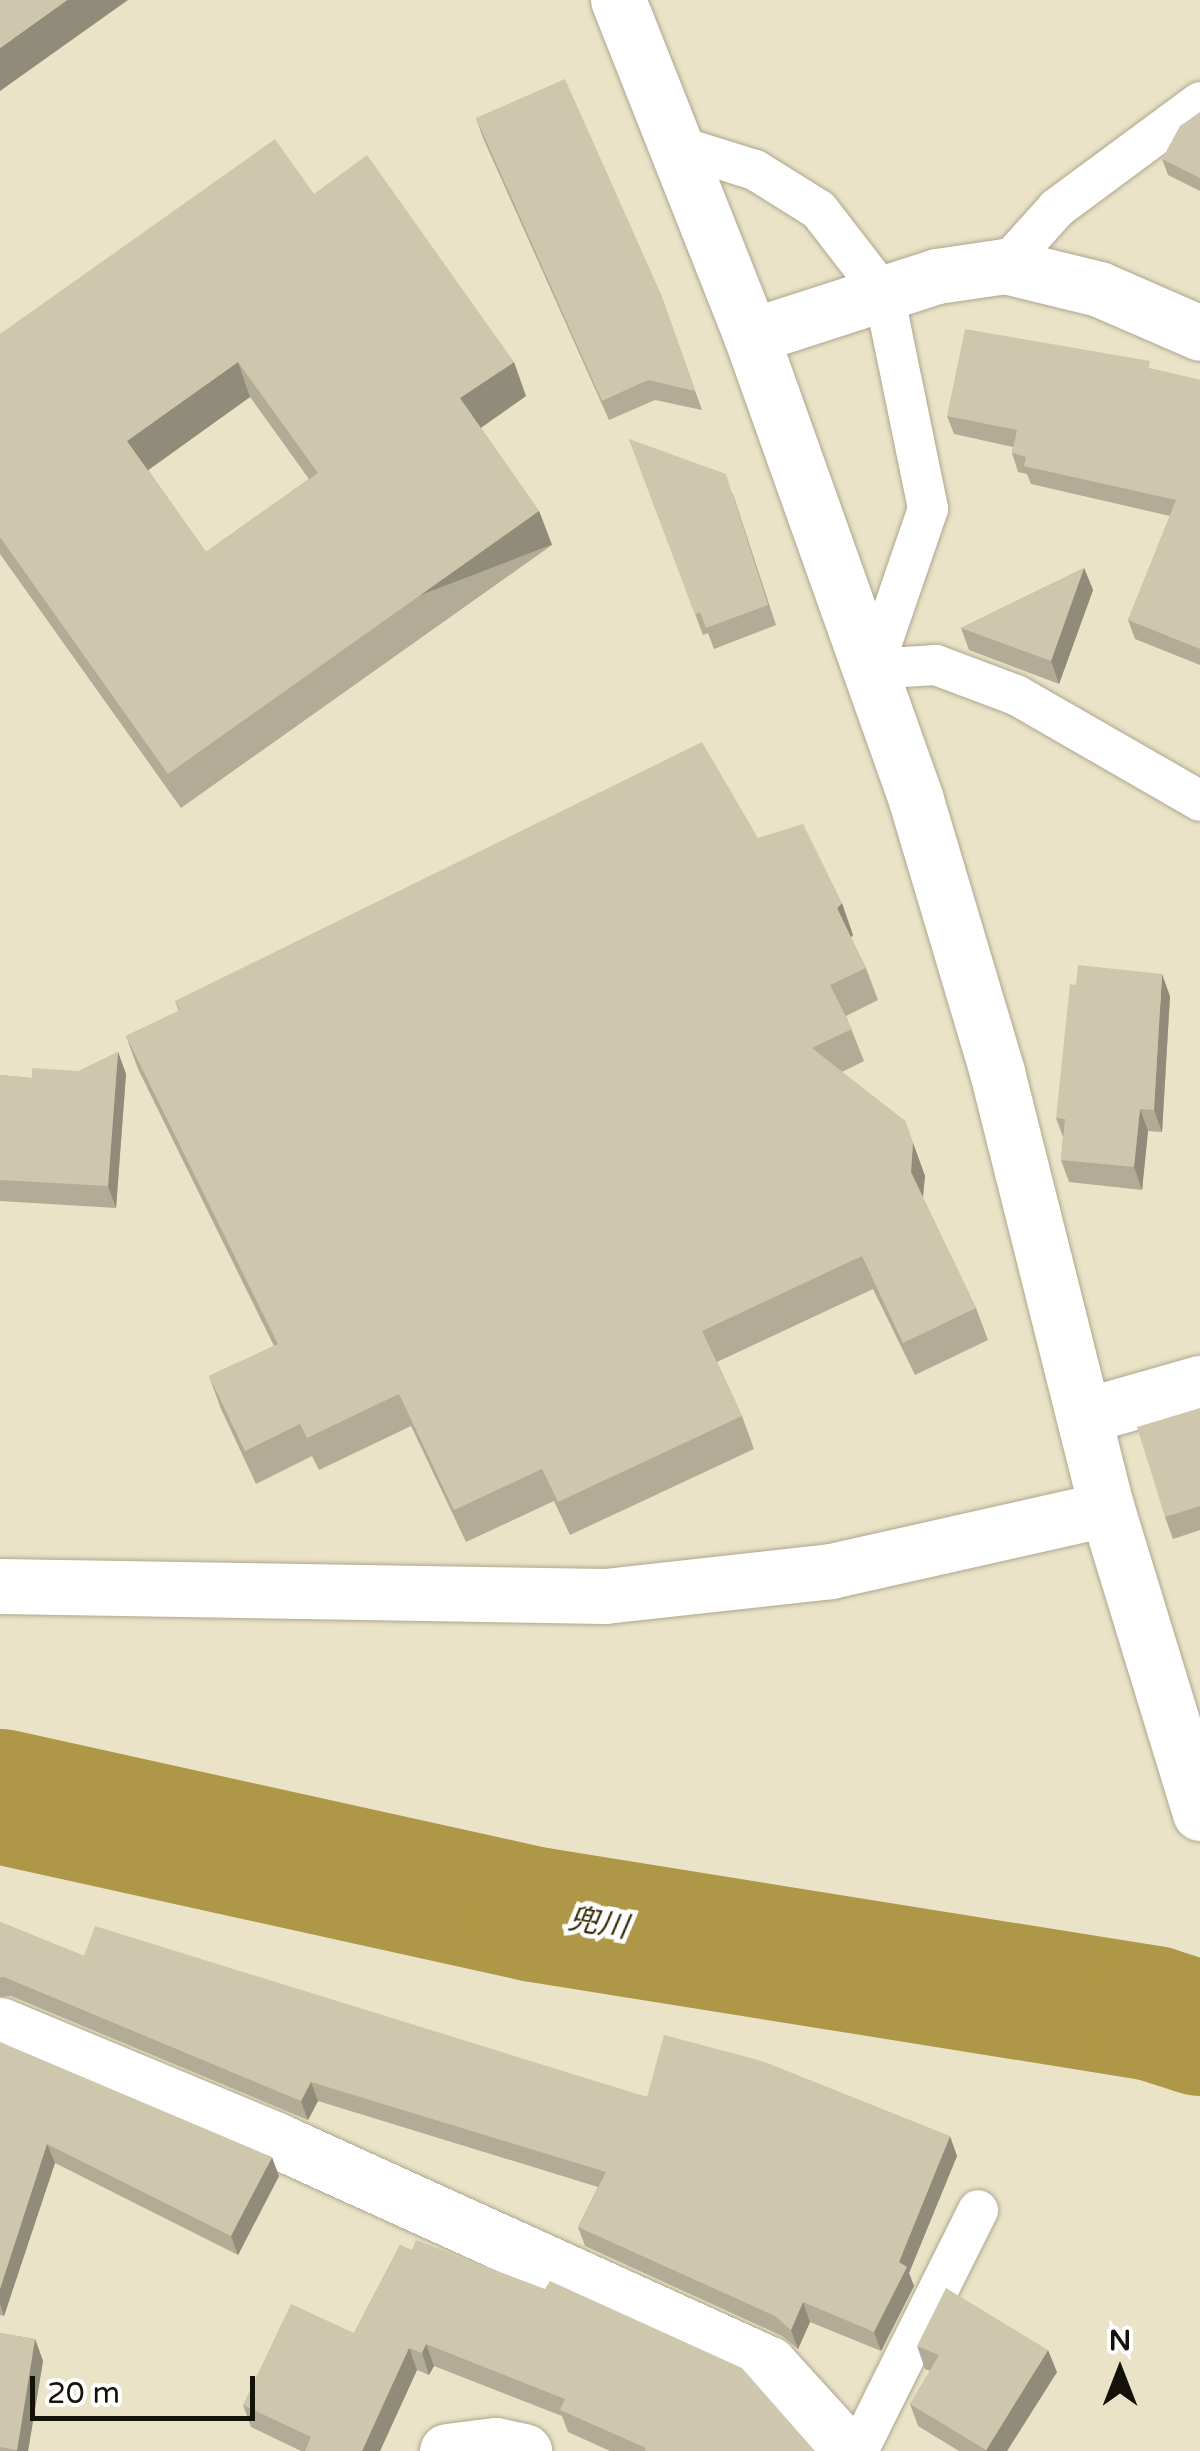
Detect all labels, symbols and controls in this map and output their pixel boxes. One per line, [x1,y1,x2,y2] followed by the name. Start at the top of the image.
[566,1902,630,1946] water label: 兜川
[1070,2321,1170,2421] north arrow
[1109,2324,1131,2358] text: N
[35,2356,260,2418] scale bar
[47,2375,120,2412] text: 20 m

